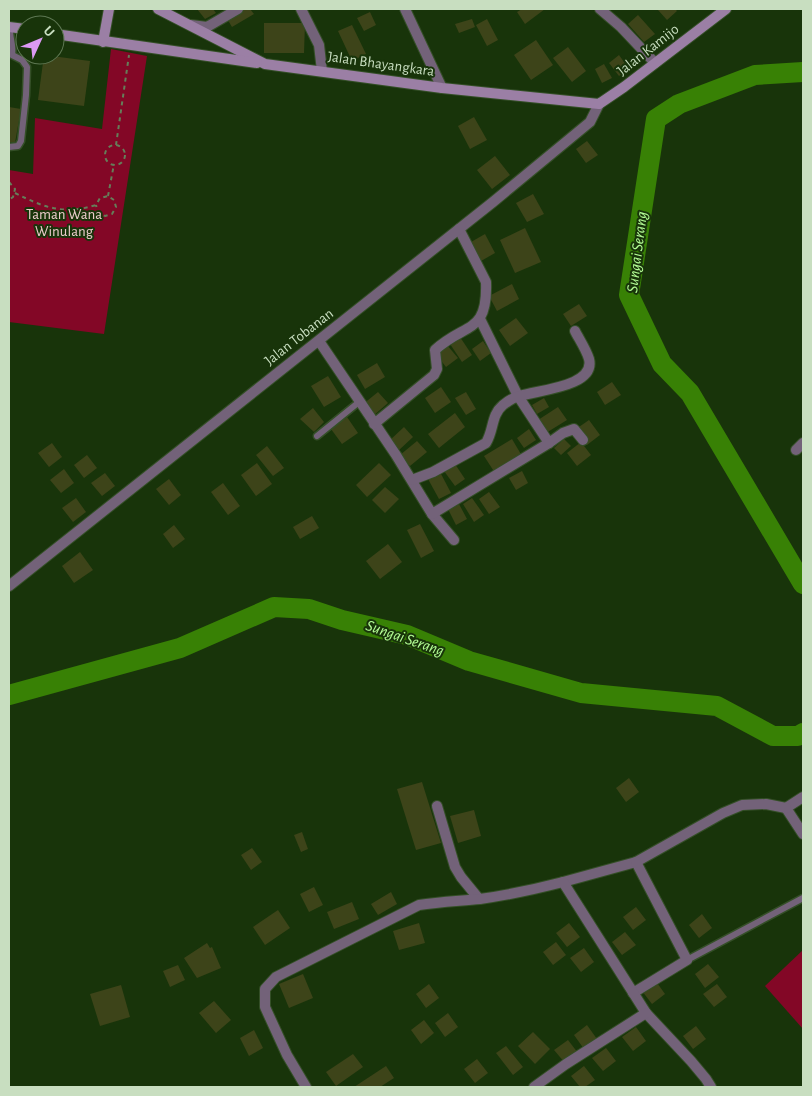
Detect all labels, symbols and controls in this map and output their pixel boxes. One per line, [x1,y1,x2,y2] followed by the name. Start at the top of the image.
[15,15,65,65] north arrow
[614,21,682,79] street label: Jalan Kamijo
[40,24,57,40] text: U
[327,49,435,79] street label: Jalan Bhayangkara
[26,207,102,239] park label: Taman Wana Winulang
[624,210,650,294] water label: Sungai Serang
[262,306,336,368] street label: Jalan Tobanan
[364,617,446,659] water label: Sungai Serang

